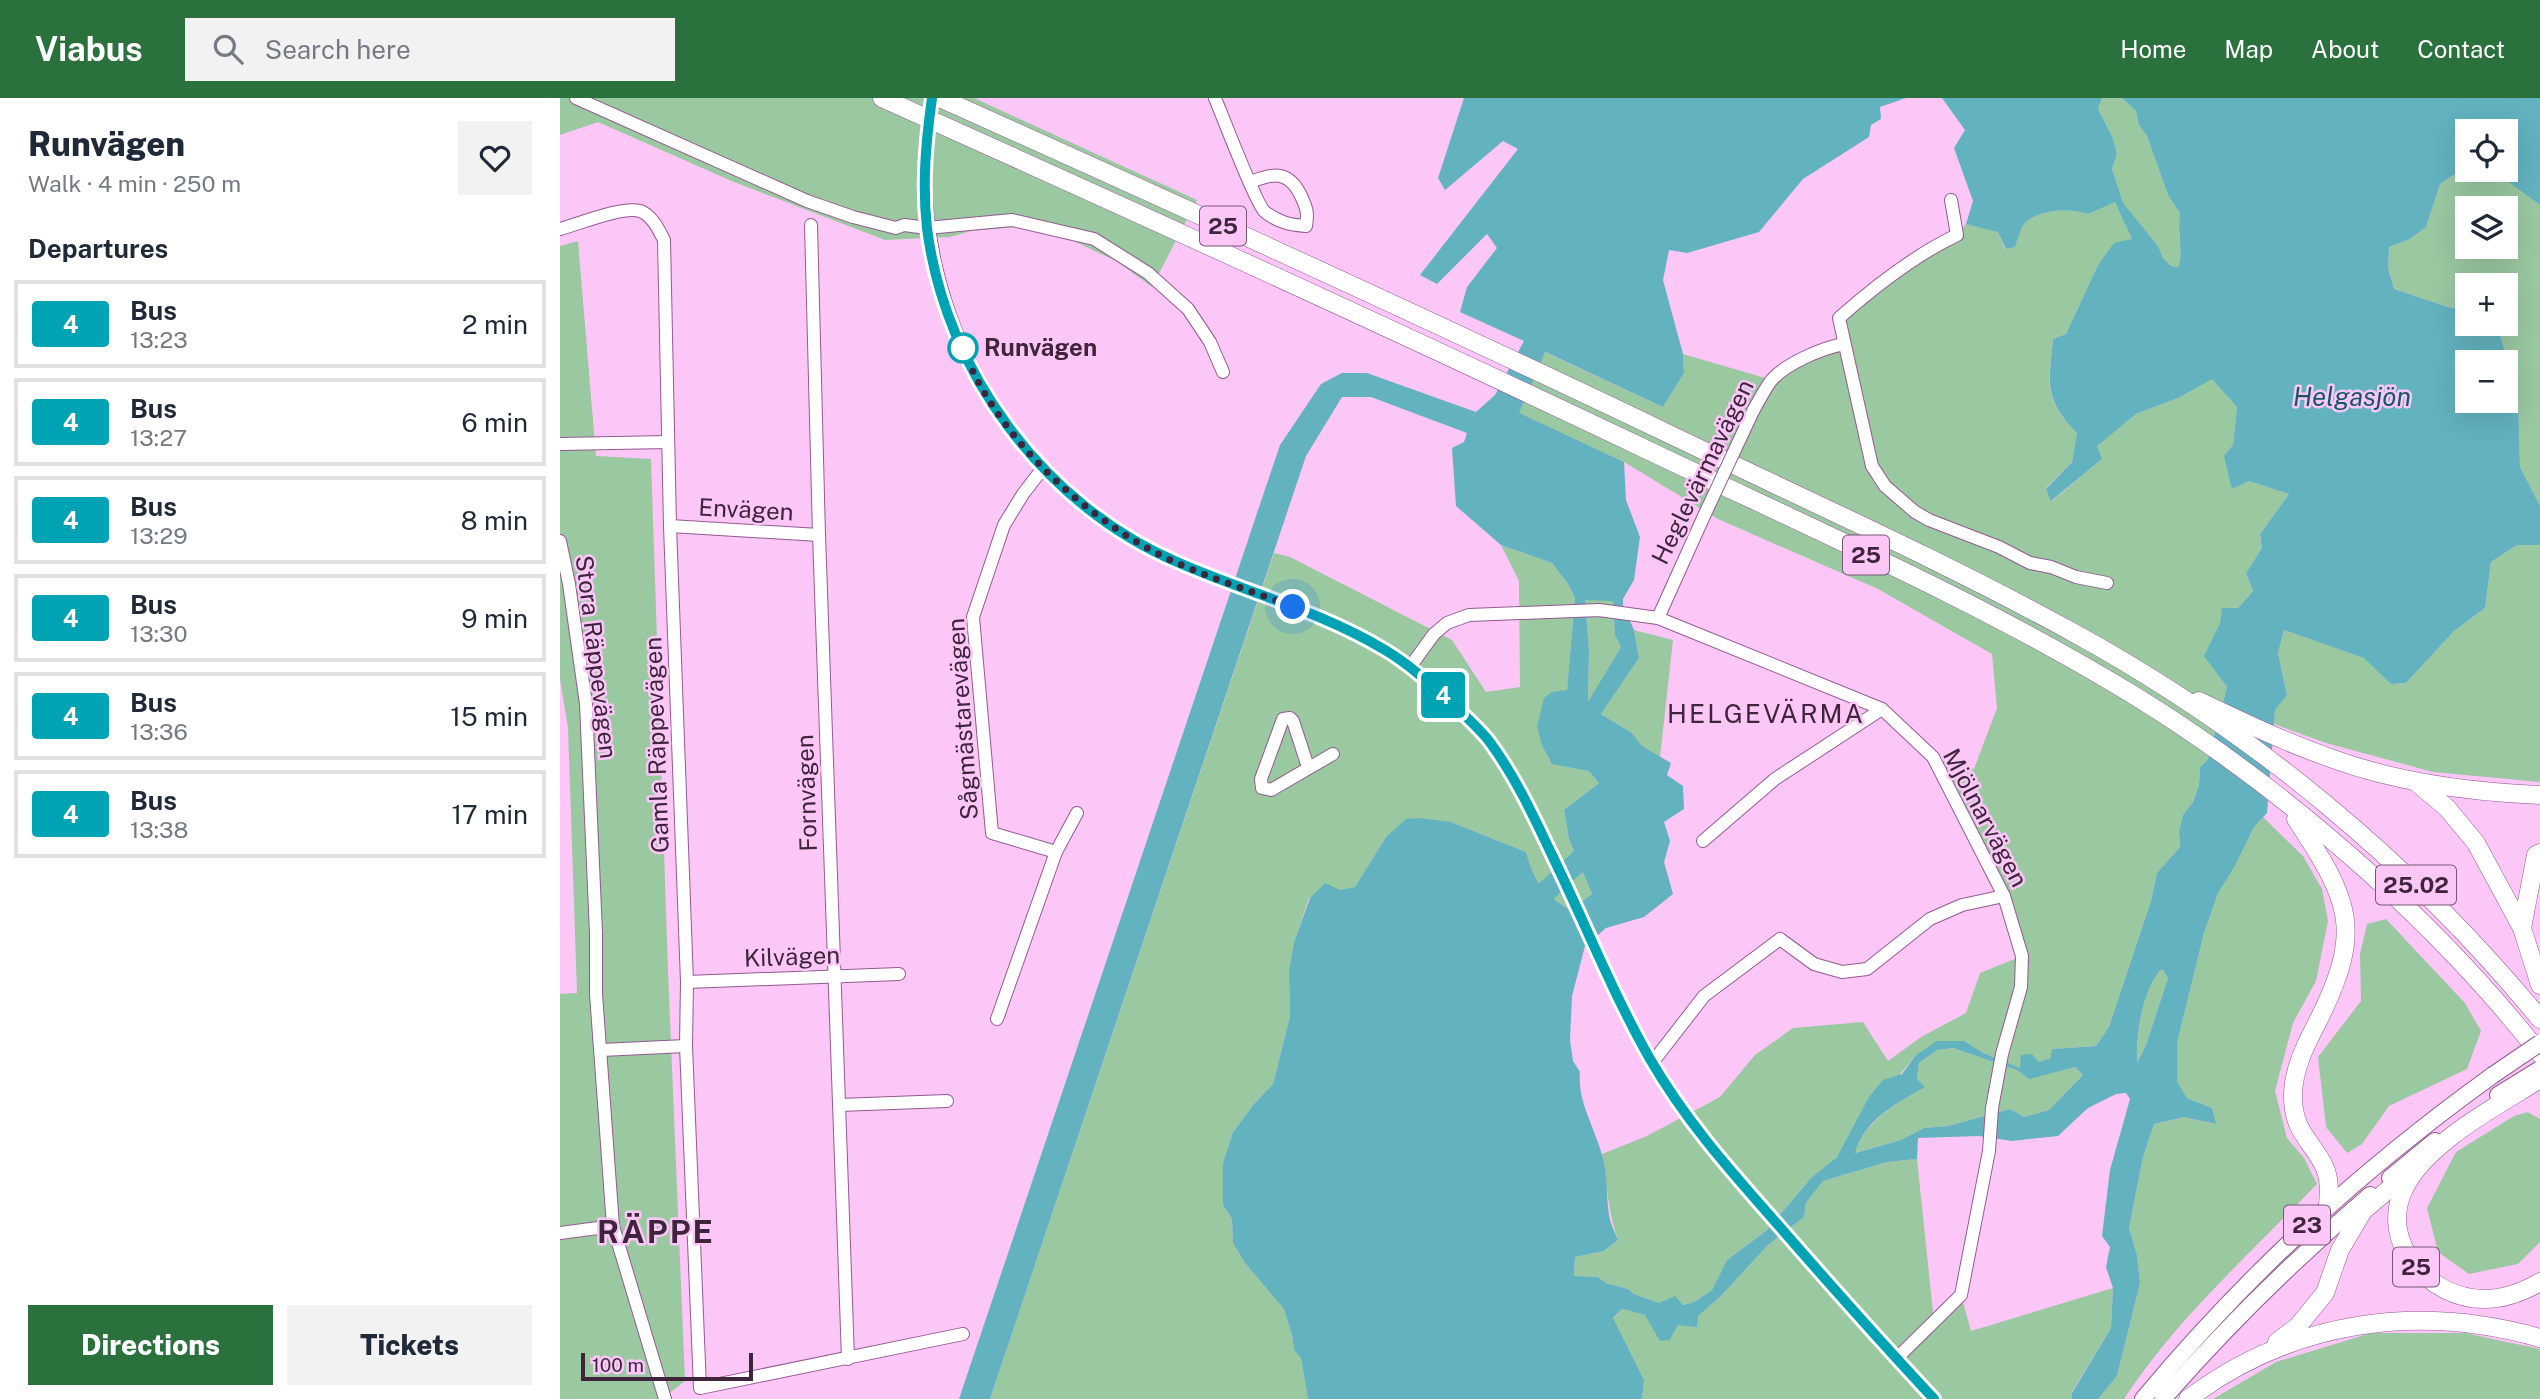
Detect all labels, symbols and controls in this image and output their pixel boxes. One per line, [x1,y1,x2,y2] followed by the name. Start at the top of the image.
[185,18,675,81] search box
[35,30,143,68] text: Viabus
[209,30,247,68] icon: search
[265,34,411,65] text: Search here
[2120,35,2186,63] text: Home
[2224,35,2273,63] text: Map
[2311,35,2379,63] text: About
[2417,35,2505,63] text: Contact
[2455,119,2518,413] map controls
[2455,119,2518,182] button: locate
[458,121,532,195] button: heart
[28,125,185,163] text: Runvägen
[28,170,241,197] text: Walk · 4 min · 250 m
[2455,196,2518,259] button: layers
[1200,206,1246,246] road number: 25
[28,233,168,264] text: Departures
[2455,273,2518,336] button: +
[130,295,177,326] text: Bus
[462,309,528,340] text: 2 min
[63,310,78,338] text: 4
[130,326,188,353] text: 13:23
[948,333,978,363] marker: Runvägen
[984,333,1097,361] place label: Runvägen
[2455,350,2518,413] button: −
[1645,375,1759,568] street label: Heglevärmavägen
[2293,381,2411,412] water label: Helgasjön
[130,393,177,424] text: Bus
[461,407,528,438] text: 6 min
[63,408,78,436] text: 4
[130,424,187,451] text: 13:27
[130,491,177,522] text: Bus
[698,493,794,525] street label: Envägen
[461,505,528,536] text: 8 min
[63,506,78,534] text: 4
[130,522,188,549] text: 13:29
[1843,536,1889,575] road number: 25
[571,554,623,760] street label: Stora Räppevägen
[130,589,177,620] text: Bus
[1275,589,1310,624] your location
[461,603,528,634] text: 9 min
[63,604,78,632] text: 4
[941,617,983,821] street label: Sågmästarevägen
[130,620,187,647] text: 13:30
[638,637,674,854] street label: Gamla Räppevägen
[1420,672,1466,718] line badge: 4
[1435,681,1451,709] text: 4
[130,687,177,718] text: Bus
[1667,698,1865,729] district label: HELGEVÄRMA
[450,701,528,732] text: 15 min
[63,702,78,730] text: 4
[130,718,188,745] text: 13:36
[790,734,822,852] street label: Fornvägen
[1938,744,2034,891] street label: Mjölnarvägen
[130,785,177,816] text: Bus
[451,799,528,830] text: 17 min
[63,800,78,828] text: 4
[130,816,188,843] text: 13:38
[2376,866,2456,904] road number: 25.02
[743,940,841,972] street label: Kilvägen
[2284,1206,2330,1244] road number: 23
[597,1213,715,1250] district label: RÄPPE
[2393,1248,2439,1286] road number: 25
[28,1305,273,1385] button: Directions
[287,1305,532,1385] button: Tickets
[581,1350,752,1382] scale bar
[592,1354,644,1376] text: 100 m

